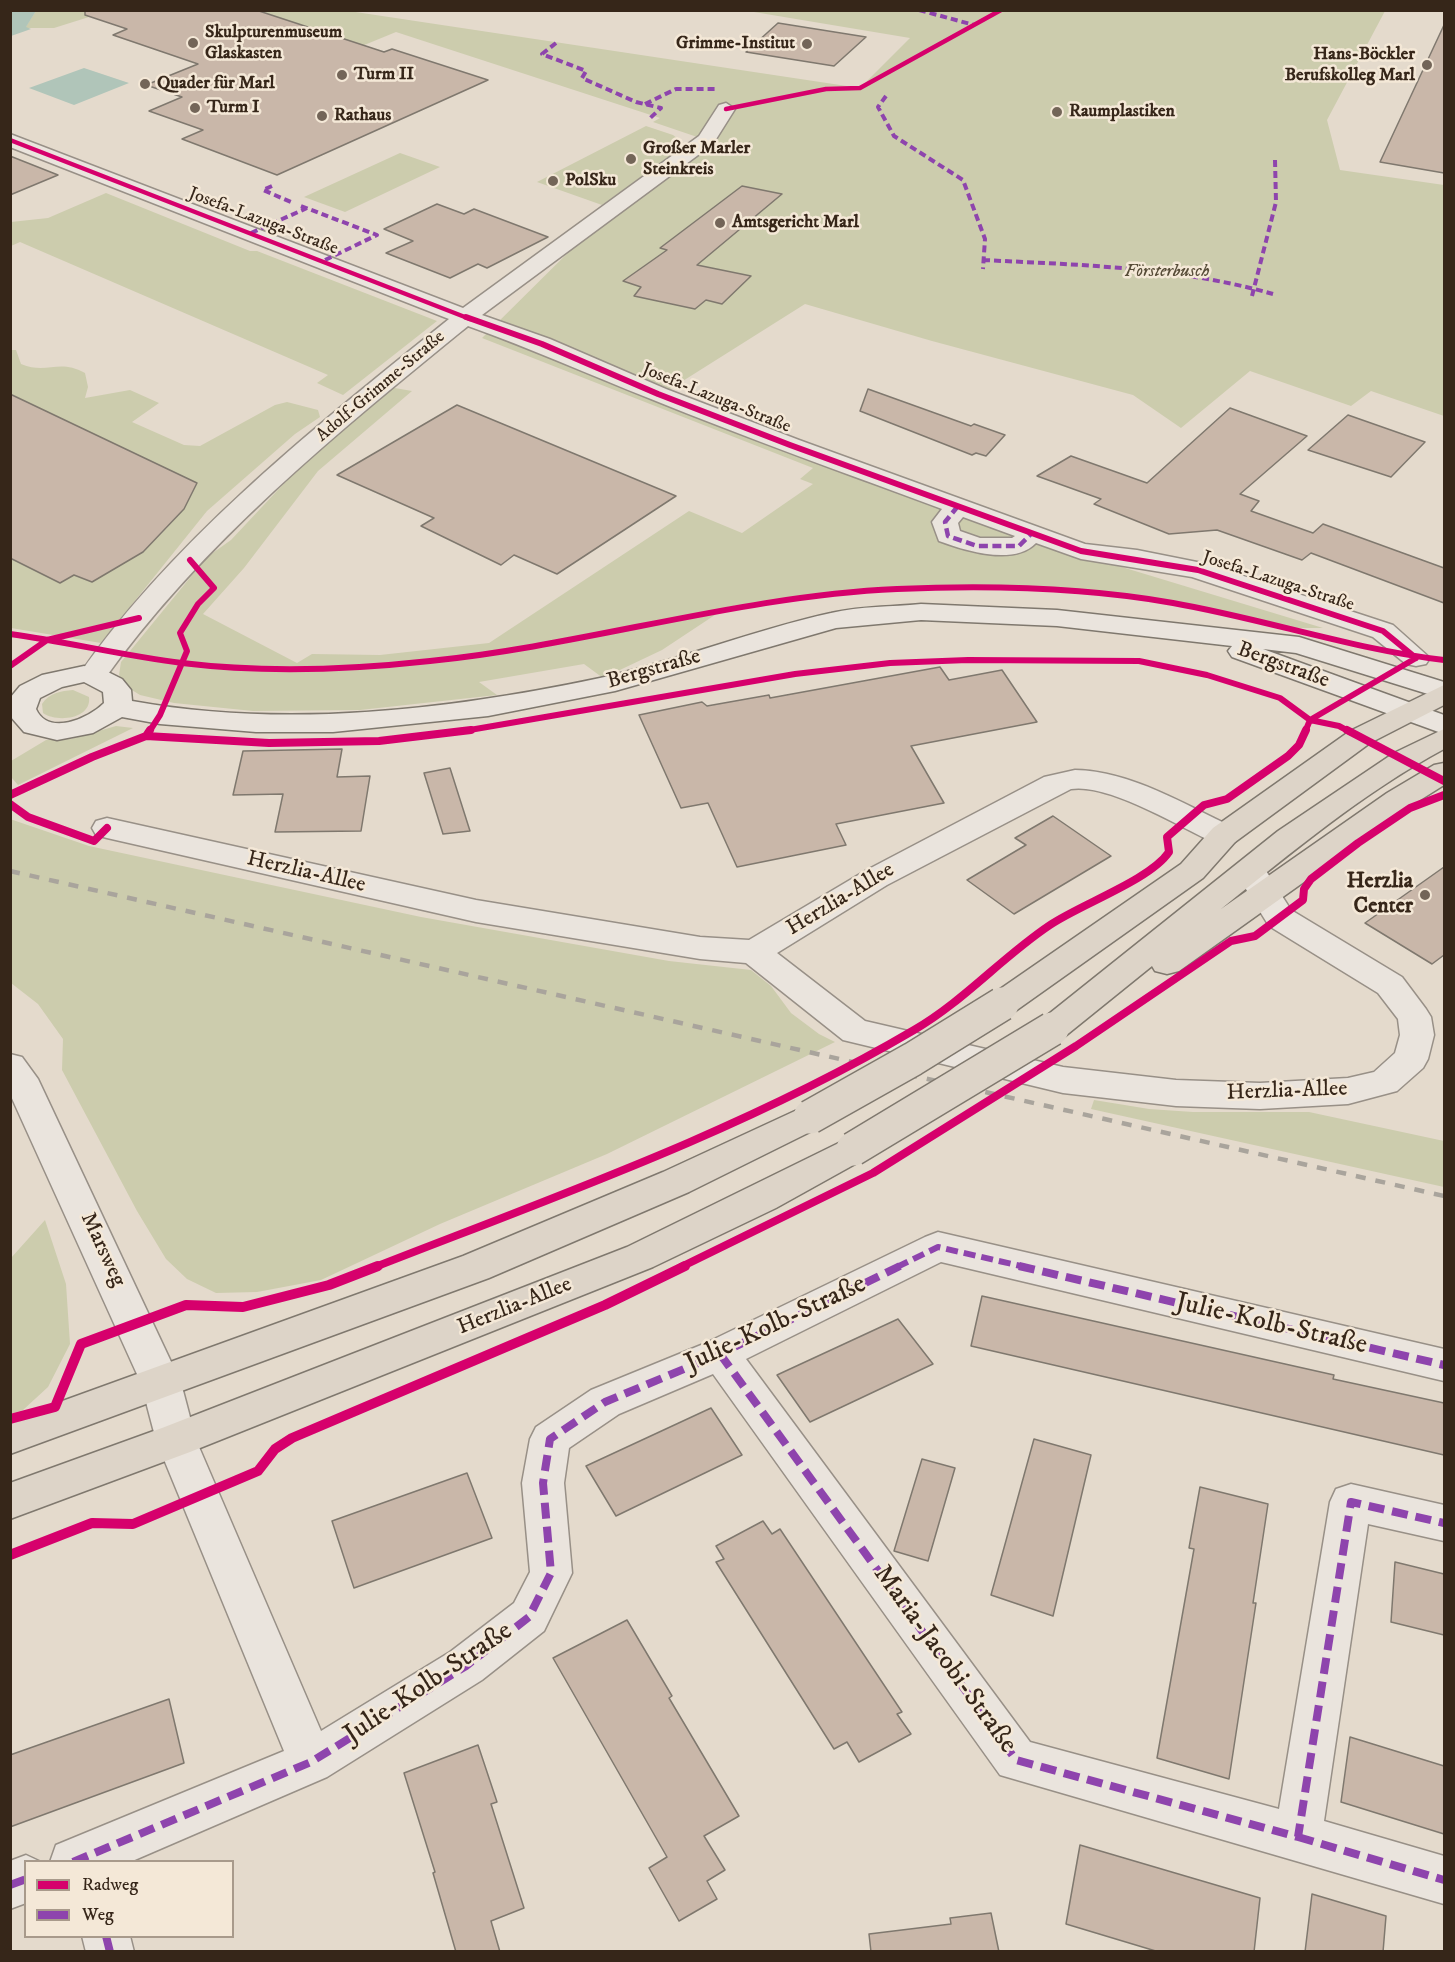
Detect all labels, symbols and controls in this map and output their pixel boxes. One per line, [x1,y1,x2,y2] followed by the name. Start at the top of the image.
[205,22,342,64] place label: Skulpturenmuseum Glaskasten
[676,33,795,55] place label: Grimme-Institut
[186,36,200,50] marker: Skulpturenmuseum Glaskasten
[800,37,814,51] marker: Grimme-Institut
[1285,44,1415,86] place label: Hans-Böckler Berufskolleg Marl
[1420,58,1434,72] marker: Hans-Böckler Berufskolleg Marl
[354,64,414,86] place label: Turm II
[335,68,349,82] marker: Turm II
[157,73,275,95] place label: Quader für Marl
[138,77,152,91] marker: Quader für Marl
[207,97,259,119] place label: Turm I
[188,101,202,115] marker: Turm I
[1069,101,1175,123] place label: Raumplastiken
[334,105,391,127] place label: Rathaus
[1050,105,1064,119] marker: Raumplastiken
[315,109,329,123] marker: Rathaus
[643,138,750,180] place label: Großer Marler Steinkreis
[624,152,638,166] marker: Großer Marler Steinkreis
[565,170,616,192] place label: PolSku
[546,174,560,188] marker: PolSku
[185,184,341,260] street label: Josefa-Lazuga-Straße
[732,212,859,234] place label: Amtsgericht Marl
[713,216,727,230] marker: Amtsgericht Marl
[1124,261,1210,283] park label: Försterbusch
[312,327,450,447] street label: Adolf-Grimme-Straße
[639,359,793,439] street label: Josefa-Lazuga-Straße
[1199,547,1357,617] street label: Josefa-Lazuga-Straße
[1233,637,1333,695] street label: Bergstraße
[604,644,704,696] street label: Bergstraße
[244,847,368,899] street label: Herzlia-Allee
[782,858,900,942] street label: Herzlia-Allee
[1346,869,1413,920] place label: Herzlia Center
[1418,888,1432,902] marker: Herzlia Center
[1226,1077,1348,1107] street label: Herzlia-Allee
[73,1209,131,1291] street label: Marsweg
[680,1269,872,1381] street label: Julie-Kolb-Straße
[454,1272,576,1342] street label: Herzlia-Allee
[1172,1287,1370,1363] street label: Julie-Kolb-Straße
[865,1560,1023,1760] street label: Maria-Jacobi-Straße
[339,1616,519,1752] street label: Julie-Kolb-Straße
[24,1860,234,1938] legend
[82,1874,138,1896] text: Radweg
[82,1904,114,1926] text: Weg

